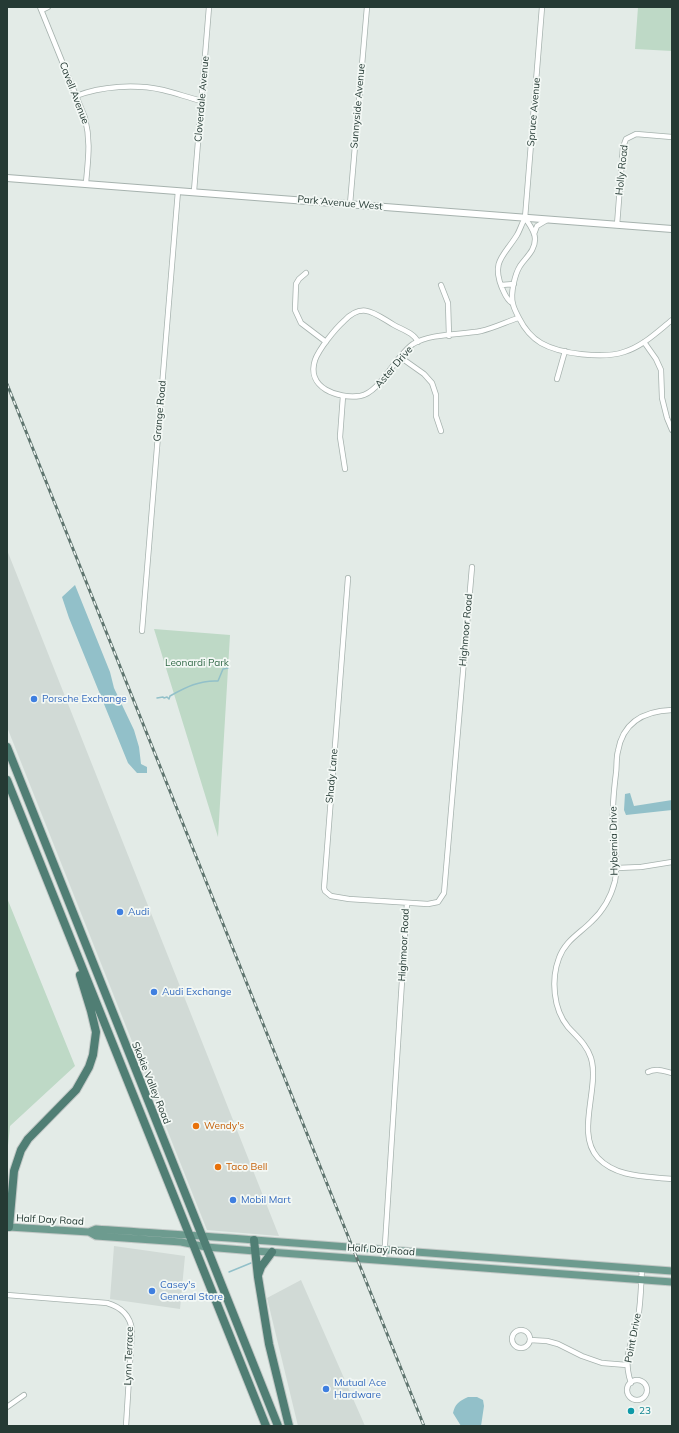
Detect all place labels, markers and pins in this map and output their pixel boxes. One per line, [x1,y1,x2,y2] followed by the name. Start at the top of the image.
[42,693,127,705] place label: Porsche Exchange
[29,694,39,704] marker: Porsche Exchange
[128,906,149,918] place label: Audi
[115,907,125,917] marker: Audi
[162,986,231,998] place label: Audi Exchange
[149,987,159,997] marker: Audi Exchange
[204,1120,244,1132] place label: Wendy's
[191,1121,201,1131] marker: Wendy's
[226,1161,267,1173] place label: Taco Bell
[213,1162,223,1172] marker: Taco Bell
[241,1194,291,1206] place label: Mobil Mart
[228,1195,238,1205] marker: Mobil Mart
[160,1279,223,1302] place label: Casey's General Store
[147,1286,157,1296] marker: Casey's General Store
[334,1377,386,1400] place label: Mutual Ace Hardware
[321,1384,331,1394] marker: Mutual Ace Hardware
[639,1405,651,1417] place label: 23
[626,1406,636,1416] marker: 23

